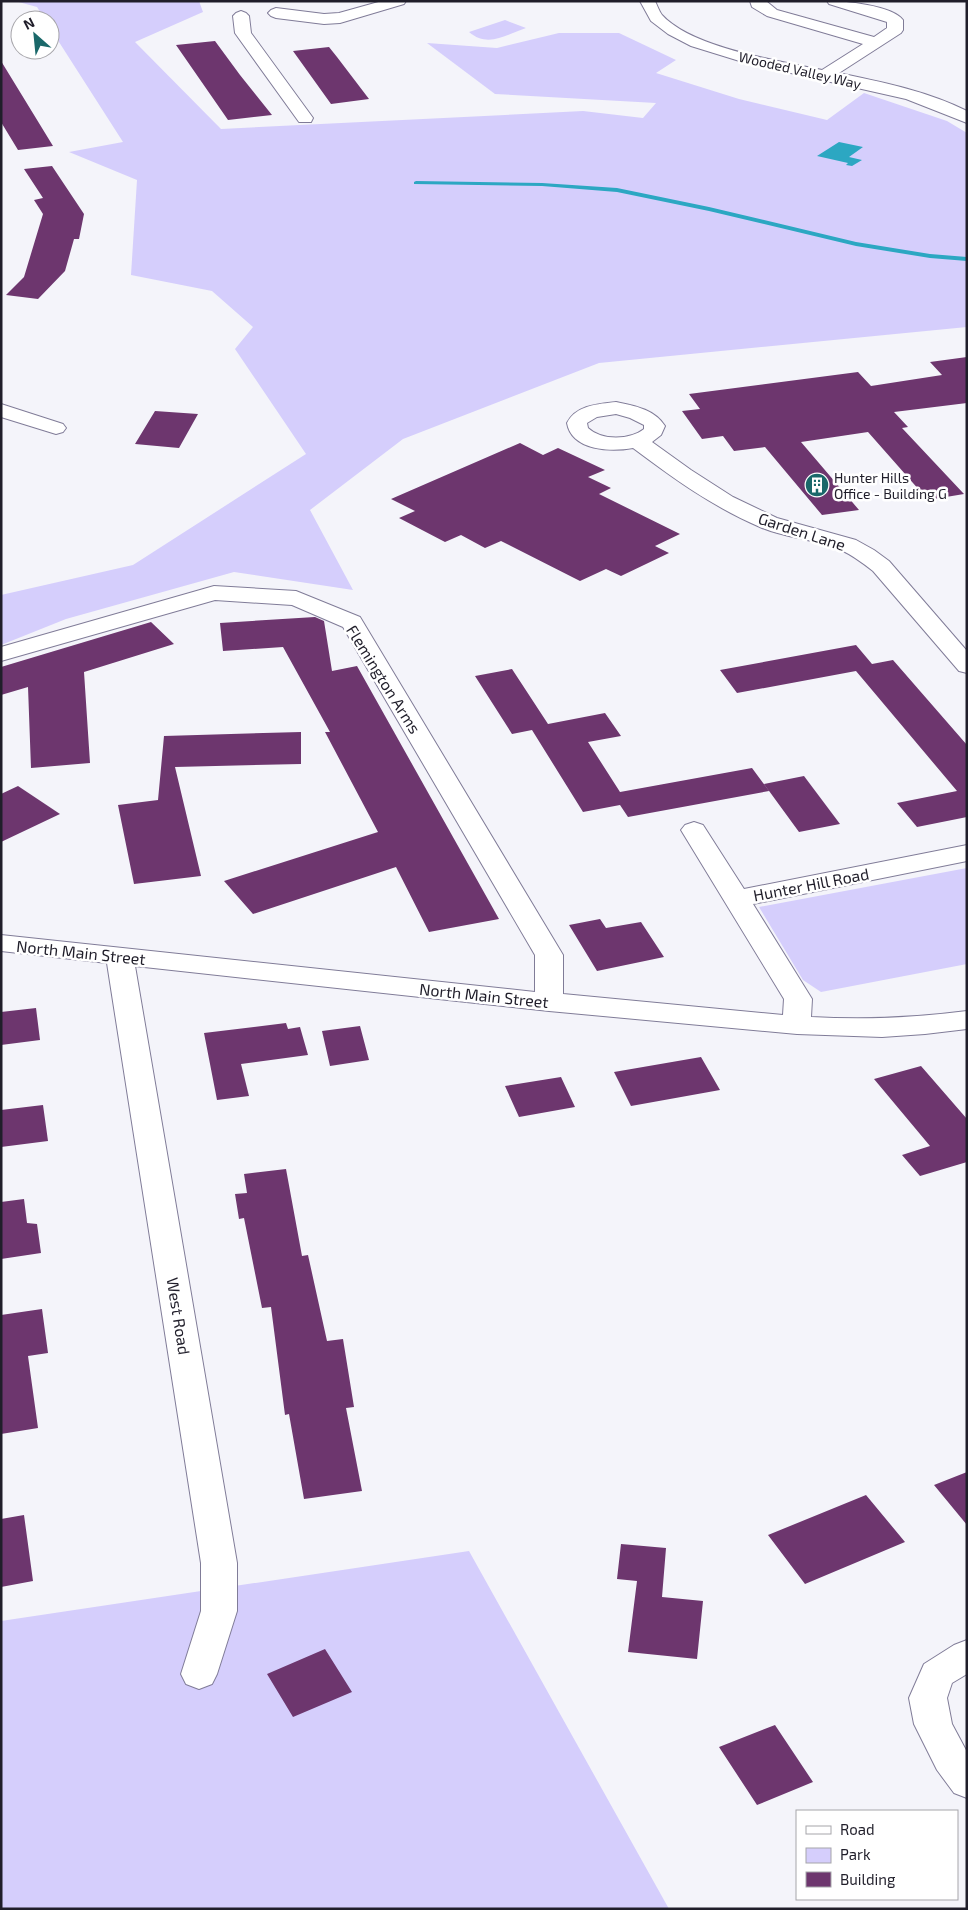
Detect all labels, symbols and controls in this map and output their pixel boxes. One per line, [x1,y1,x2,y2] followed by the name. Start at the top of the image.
[10,10,60,60] north arrow
[21,13,37,33] text: N
[737,48,863,92] street label: Wooded Valley Way
[834,469,947,502] place label: Hunter Hills Office - Building G
[804,472,830,498] building icon: Hunter Hills Office - Building G
[756,508,848,554] street label: Garden Lane
[343,621,425,737] street label: Flemington Arms
[751,863,871,905] street label: Hunter Hill Road
[15,936,147,968] street label: North Main Street
[418,979,550,1011] street label: North Main Street
[164,1276,194,1356] street label: West Road
[796,1810,958,1900] legend
[840,1820,875,1838] text: Road
[840,1845,871,1863] text: Park
[840,1870,896,1888] text: Building

